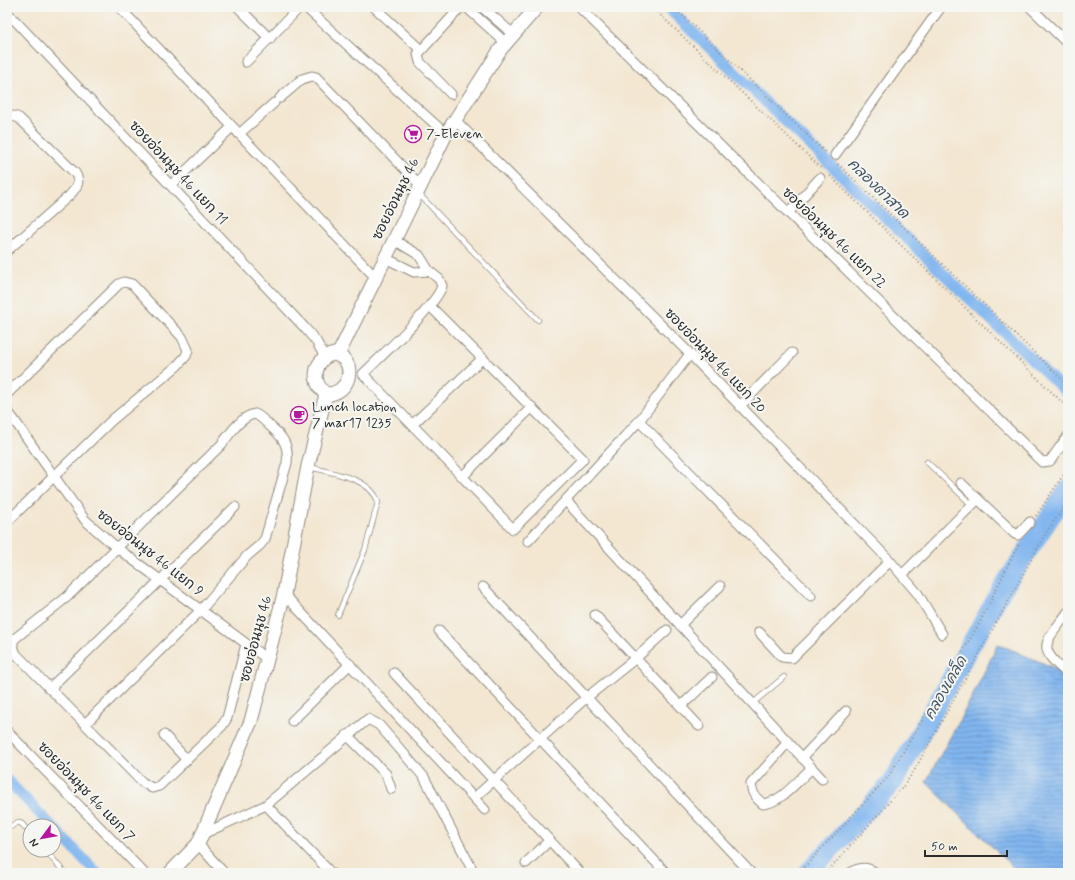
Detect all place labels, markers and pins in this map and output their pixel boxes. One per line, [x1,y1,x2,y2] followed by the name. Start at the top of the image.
[403,124,423,144] supermarket icon: 7-Eleven
[426,125,484,143] place label: 7-Eleven
[312,398,396,432] place label: Lunch location 7 mar17 1235
[289,405,309,425] cafe icon: Lunch location 7 mar17 1235

